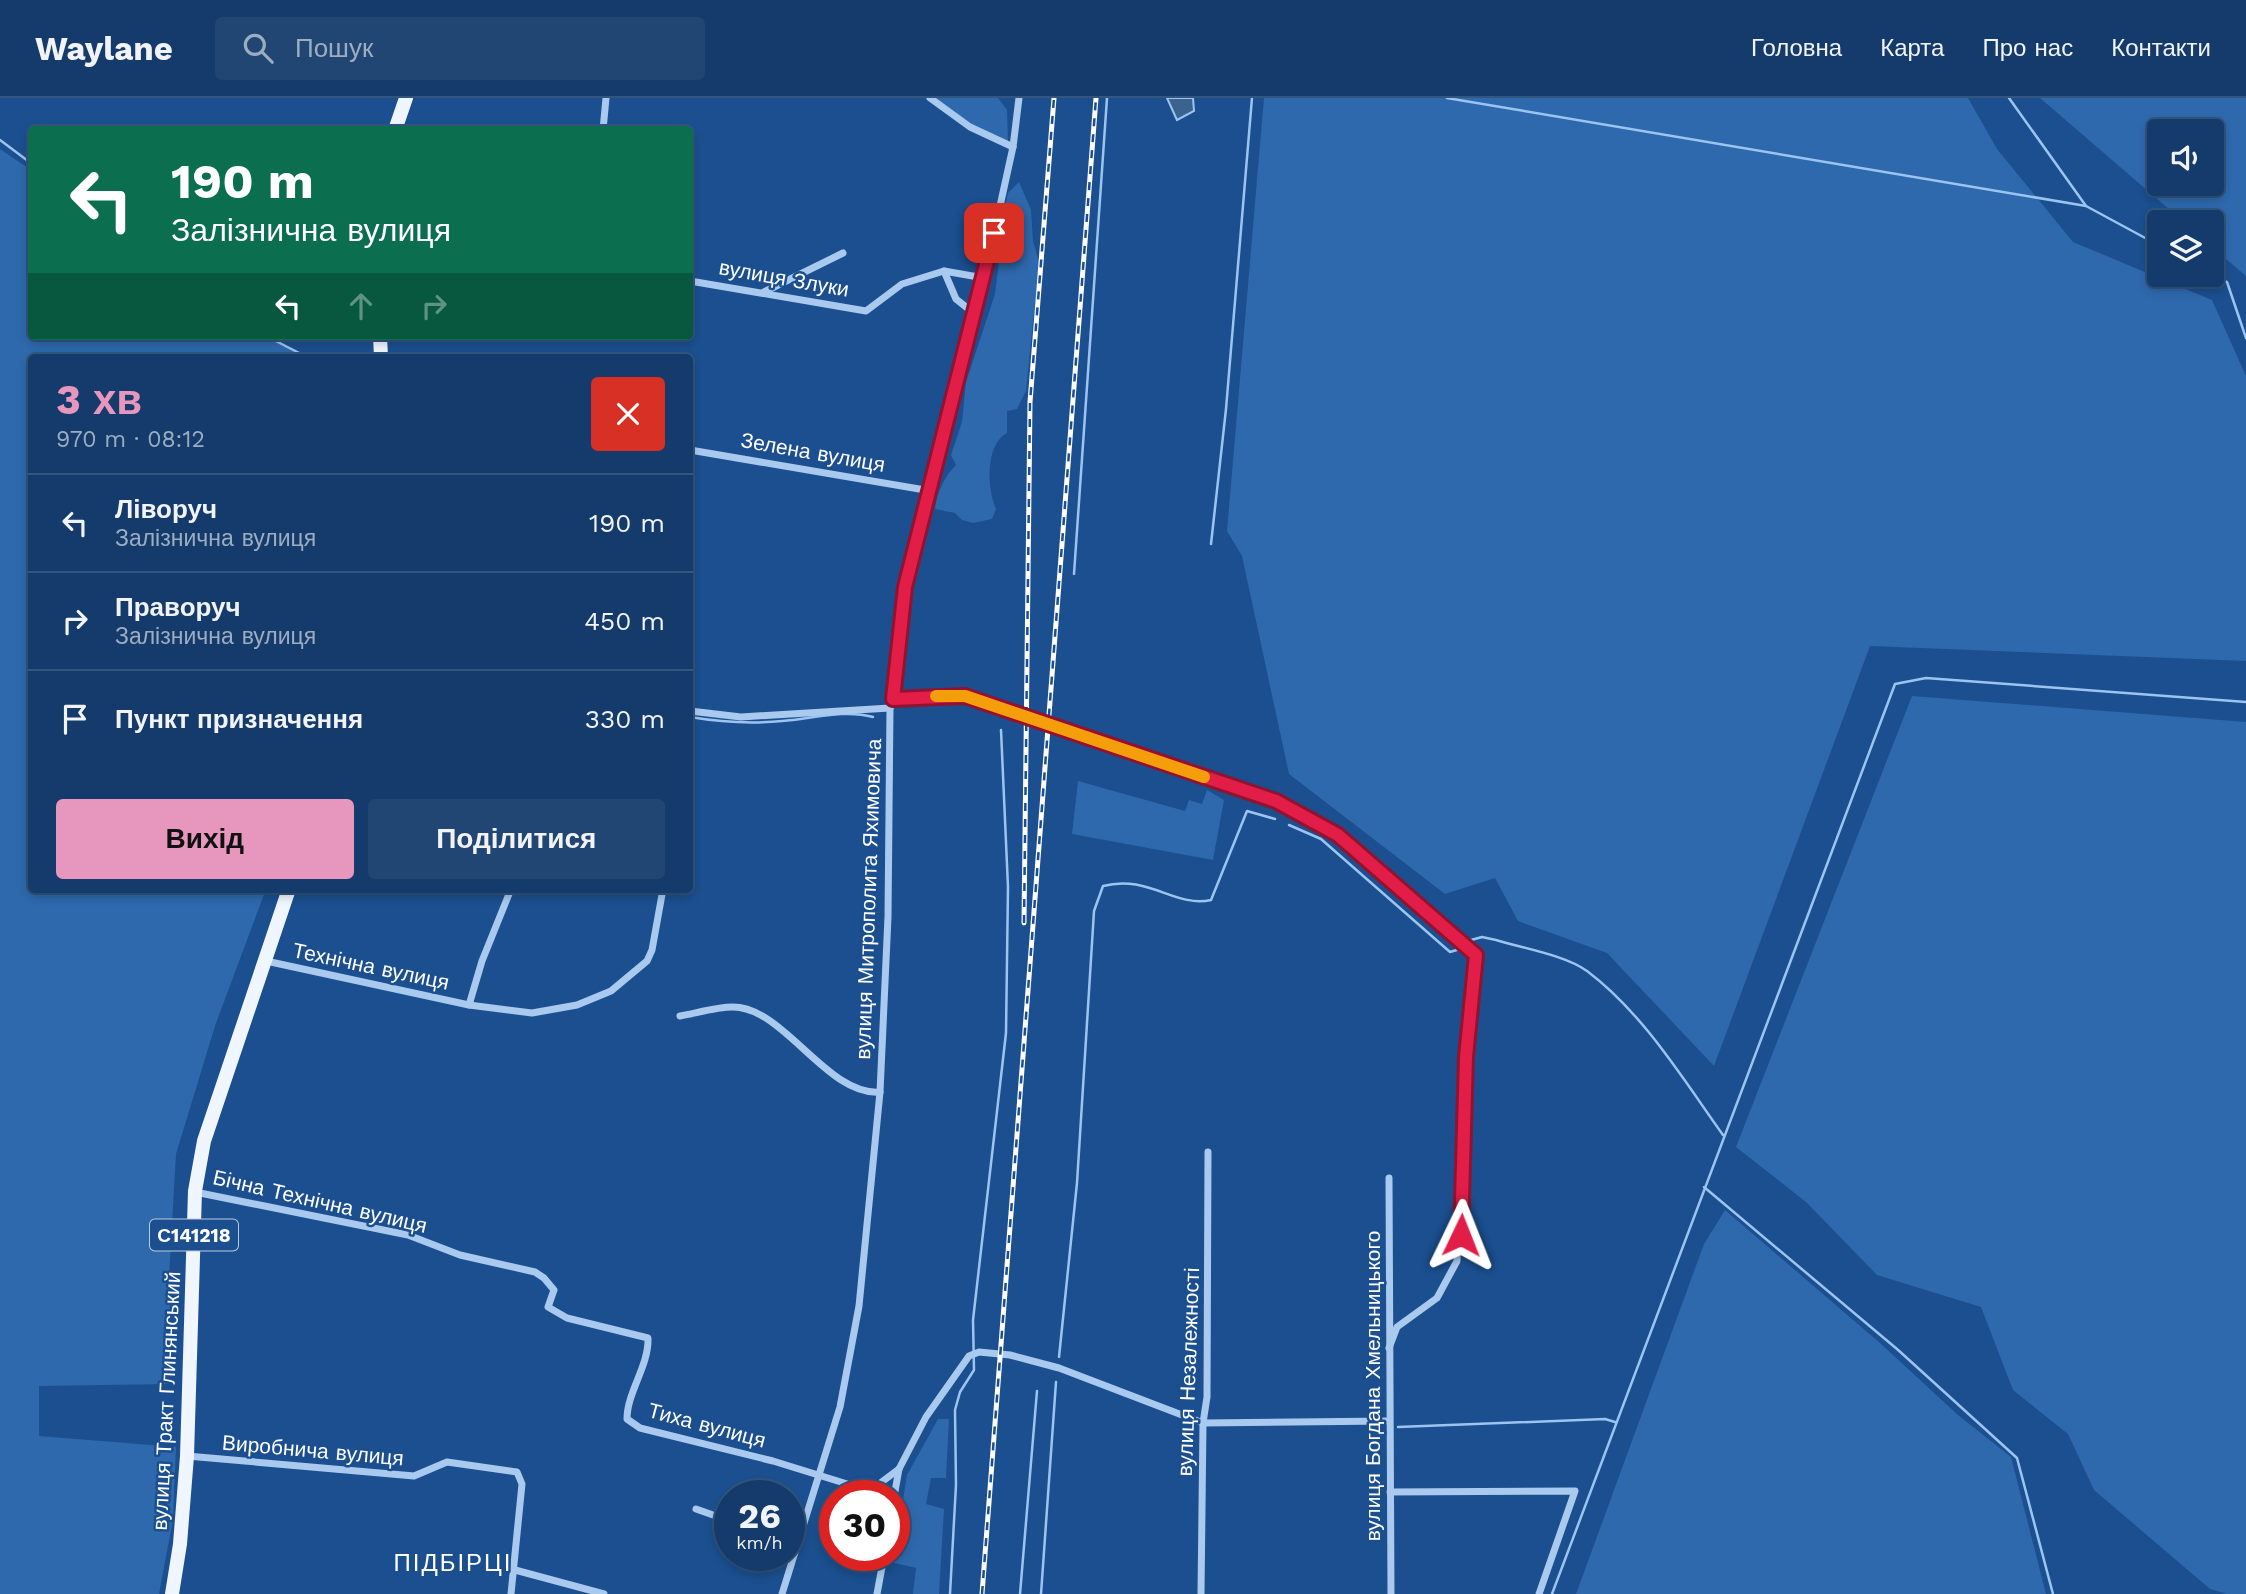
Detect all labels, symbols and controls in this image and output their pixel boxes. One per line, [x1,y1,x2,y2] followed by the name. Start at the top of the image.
[215,17,705,80] search box
[35,29,173,68] text: Waylane
[239,29,277,67] icon: search
[295,33,373,63] text: Пошук
[1751,34,1842,62] text: Головна
[1880,34,1944,62] text: Карта
[1982,34,2073,62] text: Про нас
[2111,34,2211,62] text: Контакти
[2147,119,2224,287] map controls
[2147,119,2224,196] button: sound
[171,152,314,210] text: 190 m
[56,154,147,245] icon: left
[964,203,1024,263] pin
[2147,210,2224,287] button: layers
[171,211,451,249] text: Залізнична вулиця
[975,214,1013,252] icon: arrive
[717,254,851,302] street label: вулиця Злуки
[269,287,307,325] icon: left
[342,287,380,325] icon: ahead
[415,287,453,325] icon: right
[56,375,142,424] text: 3 хв
[591,377,665,451] button: close
[56,426,205,453] text: 970 m · 08:12
[739,427,887,477] street label: Зелена вулиця
[115,494,217,524] text: Ліворуч
[56,504,94,542] icon: left
[589,508,665,538] text: 190 m
[115,525,316,552] text: Залізнична вулиця
[115,592,241,622] text: Праворуч
[56,602,94,640] icon: right
[584,606,665,636] text: 450 m
[115,623,316,650] text: Залізнична вулиця
[56,700,94,738] icon: arrive
[115,704,363,734] text: Пункт призначення
[585,704,665,734] text: 330 m
[850,738,886,1060] street label: вулиця Митрополита Яхимовича
[56,799,354,879] button: Вихід
[368,799,665,879] button: Поділитися
[291,937,451,995] street label: Технічна вулиця
[211,1164,429,1238] street label: Бічна Технічна вулиця
[1424,1198,1498,1272] position arrow
[150,1219,238,1250] road number: С141218
[1360,1231,1385,1541] street label: вулиця Богдана Хмельницького
[1172,1267,1204,1477] street label: вулиця Незалежності
[147,1271,185,1531] street label: вулиця Тракт Глинянський
[645,1397,769,1453] street label: Тиха вулиця
[221,1430,405,1470] street label: Виробнича вулиця
[819,1480,910,1571] speed limit sign: 30
[738,1495,781,1537] text: 26
[736,1532,783,1553] text: km/h
[393,1549,513,1577] district label: ПІДБІРЦІ

